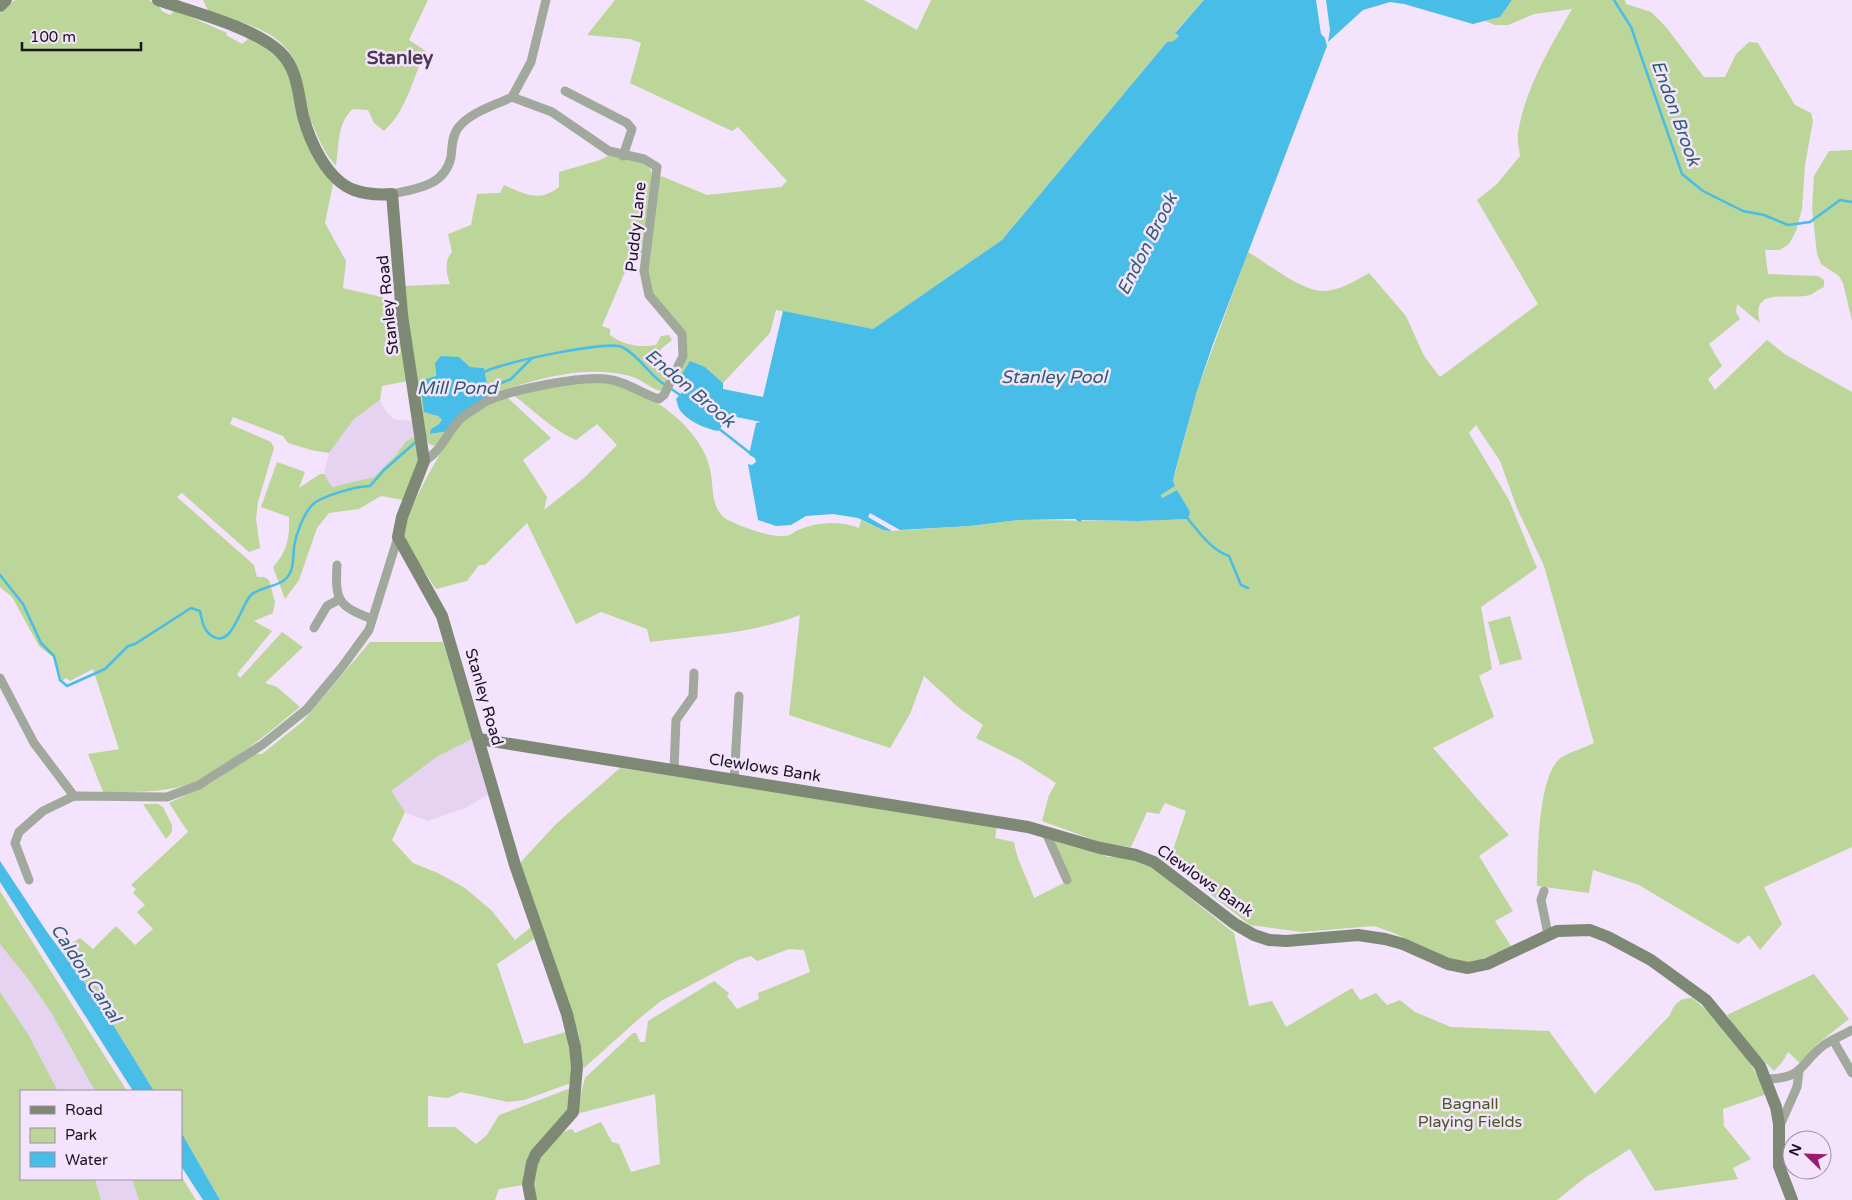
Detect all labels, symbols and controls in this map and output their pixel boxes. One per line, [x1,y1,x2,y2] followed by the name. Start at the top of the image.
[22,20,141,52] scale bar
[30,28,76,46] text: 100 m
[367,47,434,70] district label: Stanley
[1647,57,1706,170] water label: Endon Brook
[621,181,651,273] street label: Puddy Lane
[1112,189,1183,298] water label: Endon Brook
[373,254,403,356] street label: Stanley Road
[640,344,740,433] water label: Endon Brook
[1001,366,1109,388] water label: Stanley Pool
[417,377,500,399] water label: Mill Pond
[461,646,507,748] street label: Stanley Road
[707,749,823,787] street label: Clewlows Bank
[1153,840,1257,922] street label: Clewlows Bank
[46,920,127,1029] water label: Caldon Canal
[20,1090,182,1180] legend
[1418,1094,1522,1132] park label: Bagnall Playing Fields
[65,1101,103,1119] text: Road
[65,1126,97,1144] text: Park
[1782,1130,1832,1180] north arrow
[1785,1142,1806,1159] text: N
[65,1151,108,1169] text: Water

